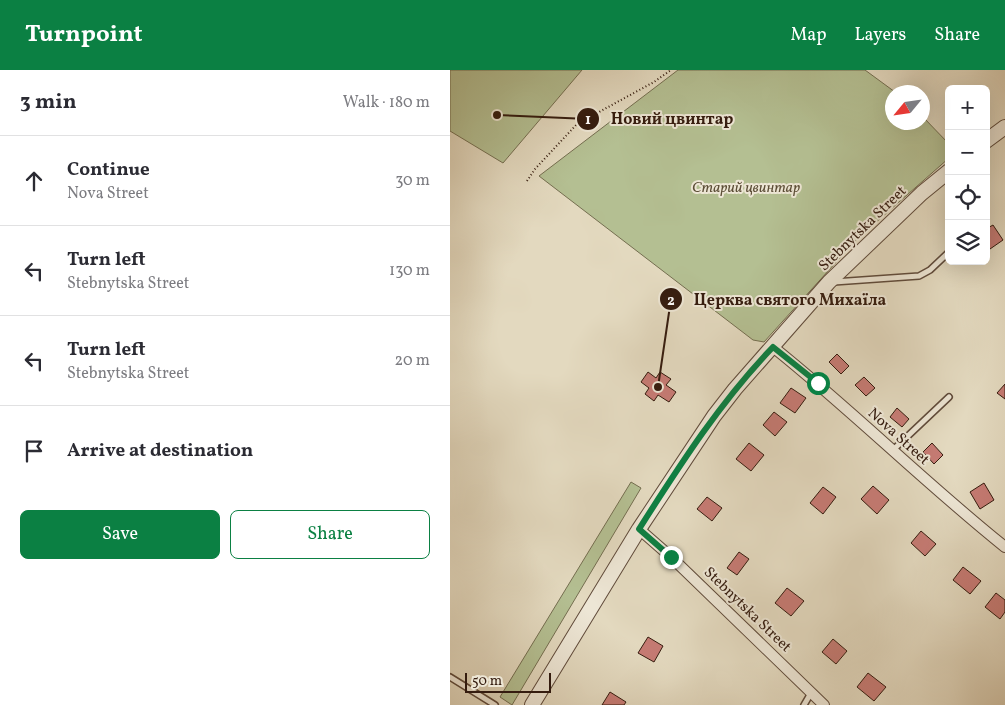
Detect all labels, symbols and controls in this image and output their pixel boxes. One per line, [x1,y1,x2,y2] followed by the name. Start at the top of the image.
[25,18,143,52] text: Turnpoint
[790,23,826,48] text: Map
[854,23,906,48] text: Layers
[934,23,980,48] text: Share
[885,85,930,130] north arrow
[945,85,990,265] map controls
[945,85,990,130] button: +
[20,88,76,117] text: 3 min
[343,92,430,114] text: Walk · 180 m
[576,103,743,134] callout: Новий цвинтар
[611,109,733,131] text: Новий цвинтар
[585,110,591,131] text: 1
[945,130,990,175] button: −
[67,157,150,183] text: Continue
[20,167,48,195] icon: ahead
[395,170,430,192] text: 30 m
[945,175,990,220] button: locate
[692,178,800,199] park label: Старий цвинтар
[814,182,912,277] street label: Stebnytska Street
[67,183,149,205] text: Nova Street
[945,220,990,265] button: layers
[67,247,146,273] text: Turn left
[20,257,48,285] icon: left
[389,260,430,282] text: 130 m
[67,273,189,295] text: Stebnytska Street
[659,284,897,315] callout: Церква святого Михаїла
[694,290,887,312] text: Церква святого Михаїла
[667,291,675,312] text: 2
[67,337,146,363] text: Turn left
[20,347,48,375] icon: left
[395,350,430,372] text: 20 m
[67,363,189,385] text: Stebnytska Street
[807,372,830,395] route start
[862,404,934,471] street label: Nova Street
[20,437,48,465] icon: arrive
[67,438,253,464] text: Arrive at destination
[20,510,220,559] button: Save
[230,510,430,559] button: Share
[660,546,683,569] route end
[698,563,796,658] street label: Stebnytska Street
[465,670,551,693] scale bar
[472,672,502,691] text: 50 m

